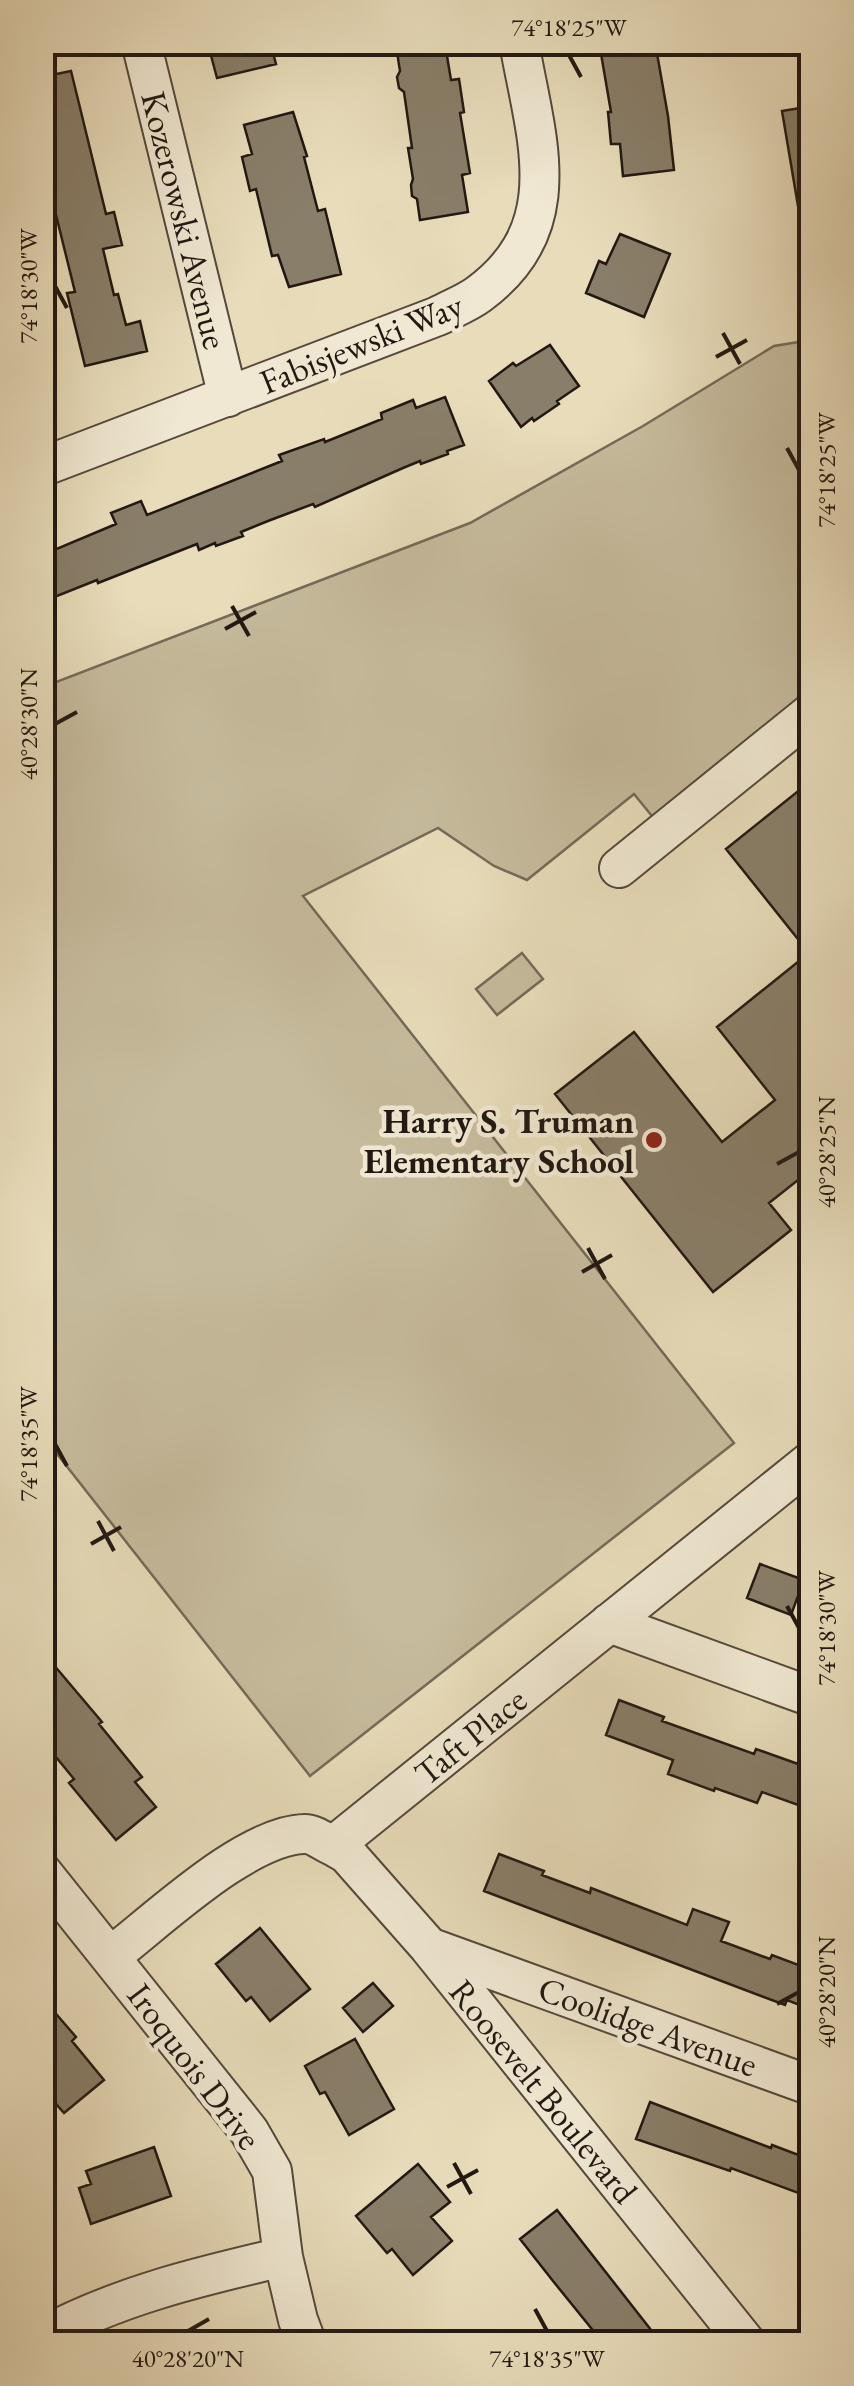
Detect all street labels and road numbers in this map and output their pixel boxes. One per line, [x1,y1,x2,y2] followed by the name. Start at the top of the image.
[131,87,239,353] street label: Kozerowski Avenue
[253,282,470,404] street label: Fabisjewski Way
[405,1677,535,1795] street label: Taft Place
[532,1966,764,2086] street label: Coolidge Avenue
[440,1970,648,2212] street label: Roosevelt Boulevard
[118,1974,272,2158] street label: Iroquois Drive

